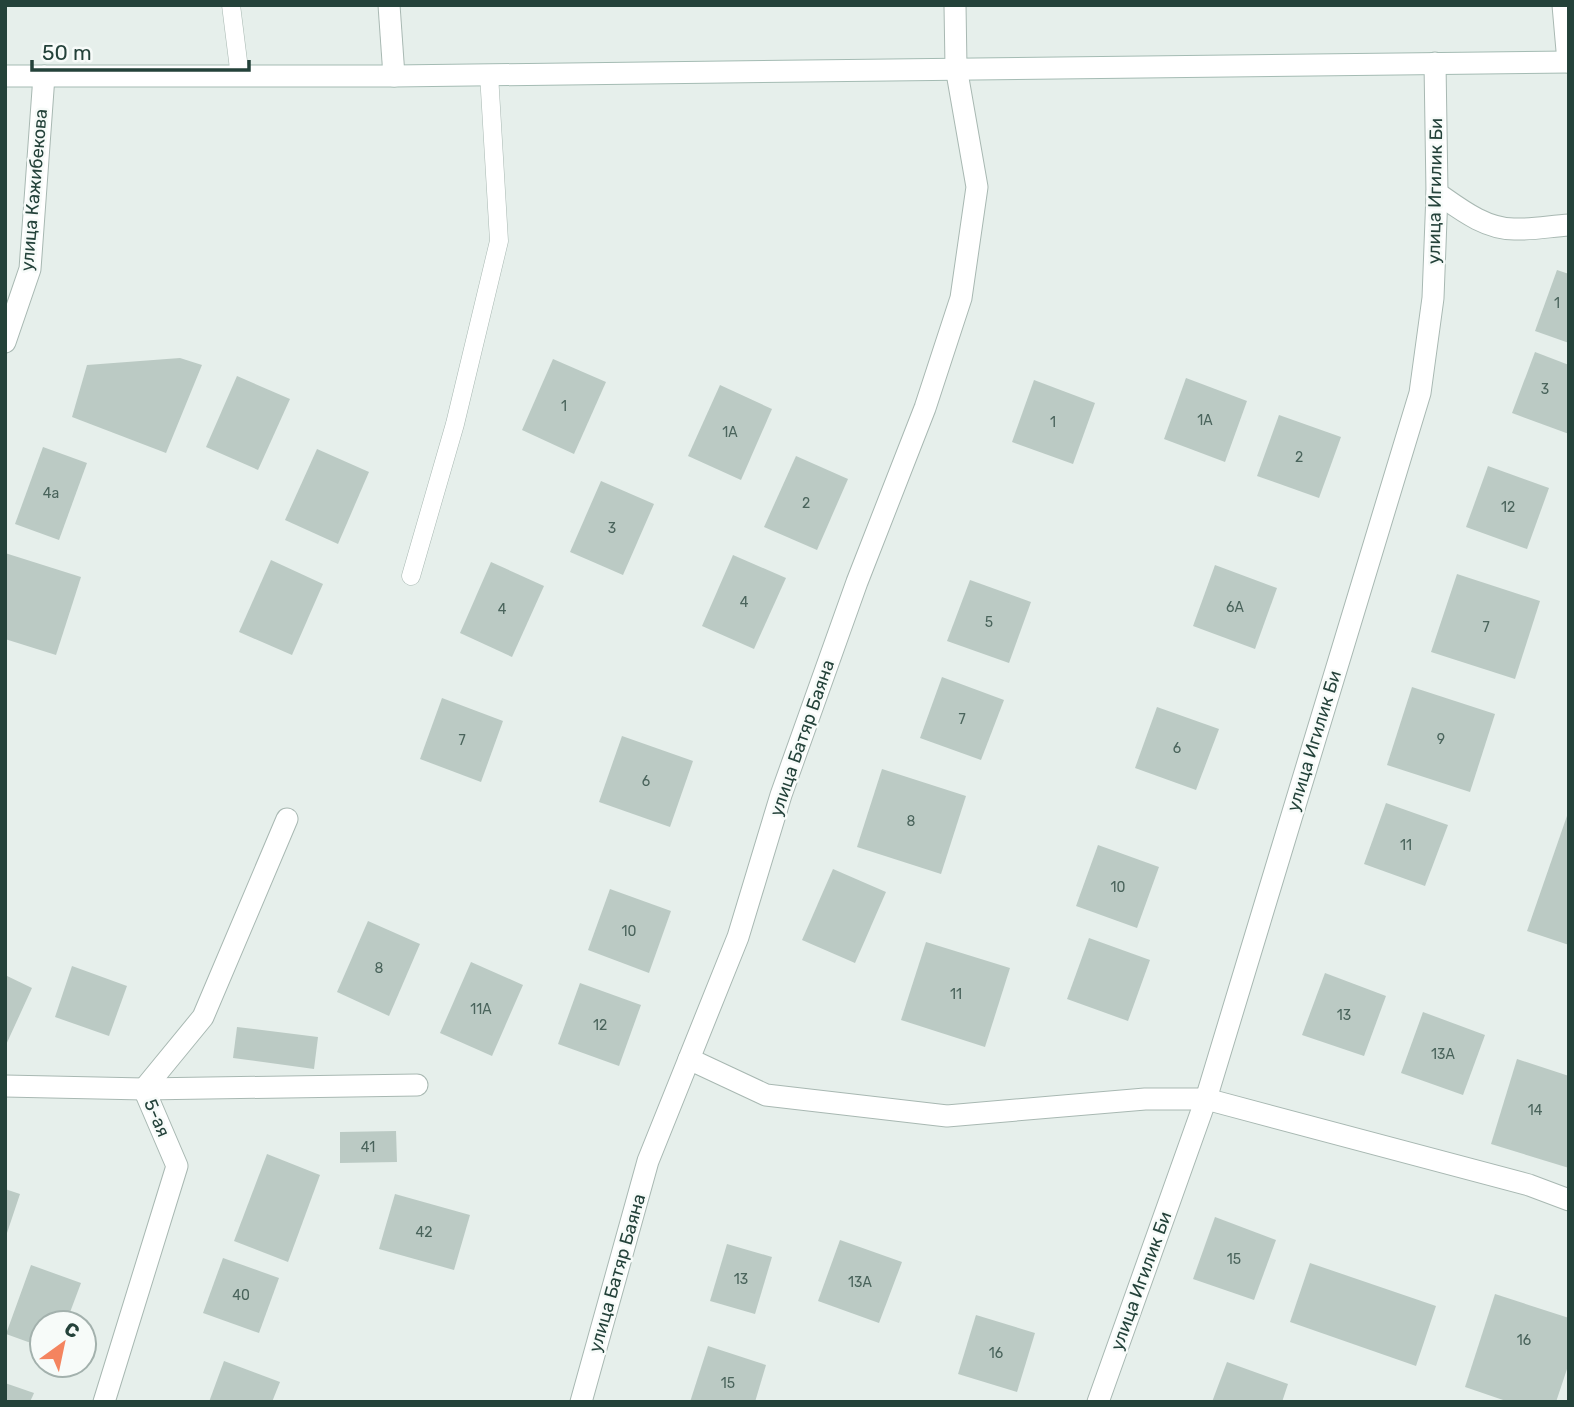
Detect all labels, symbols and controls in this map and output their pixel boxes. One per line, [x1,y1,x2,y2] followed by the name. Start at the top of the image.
[32,28,248,72] scale bar
[42,40,92,65] text: 50 m
[16,108,52,272] street label: улица Кажибекова
[1423,118,1447,264] street label: улица Игилик Би
[1554,295,1560,312] house number: 1
[1541,381,1549,398] house number: 3
[561,398,567,415] house number: 1
[1197,412,1213,429] house number: 1А
[1050,414,1056,431] house number: 1
[722,424,738,441] house number: 1А
[1295,449,1303,466] house number: 2
[43,485,59,502] house number: 4а
[802,495,810,512] house number: 2
[1501,499,1515,516] house number: 12
[608,520,616,537] house number: 3
[740,594,749,611] house number: 4
[1226,599,1245,616] house number: 6А
[498,601,507,618] house number: 4
[985,614,993,631] house number: 5
[1482,619,1490,636] house number: 7
[765,657,839,819] street label: улица Батяр Баяна
[1282,668,1346,814] street label: улица Игилик Би
[958,711,966,728] house number: 7
[1437,731,1445,748] house number: 9
[458,732,466,749] house number: 7
[1173,740,1181,757] house number: 6
[642,773,650,790] house number: 6
[907,813,916,830] house number: 8
[1400,837,1412,854] house number: 11
[1111,879,1126,896] house number: 10
[622,923,637,940] house number: 10
[375,960,384,977] house number: 8
[950,986,962,1003] house number: 11
[470,1001,492,1018] house number: 11А
[1337,1007,1351,1024] house number: 13
[593,1017,607,1034] house number: 12
[1431,1046,1456,1063] house number: 13А
[139,1096,175,1140] street label: 5-ая
[1528,1102,1543,1119] house number: 14
[361,1139,375,1156] house number: 41
[584,1191,650,1355] street label: улица Батяр Баяна
[1106,1209,1176,1353] street label: улица Игилик Би
[416,1224,432,1241] house number: 42
[1227,1251,1241,1268] house number: 15
[734,1271,748,1288] house number: 13
[848,1274,873,1291] house number: 13А
[232,1287,250,1304] house number: 40
[28,1309,98,1379] north arrow
[60,1317,84,1343] text: С
[1517,1332,1531,1349] house number: 16
[989,1345,1003,1362] house number: 16
[721,1375,735,1392] house number: 15

